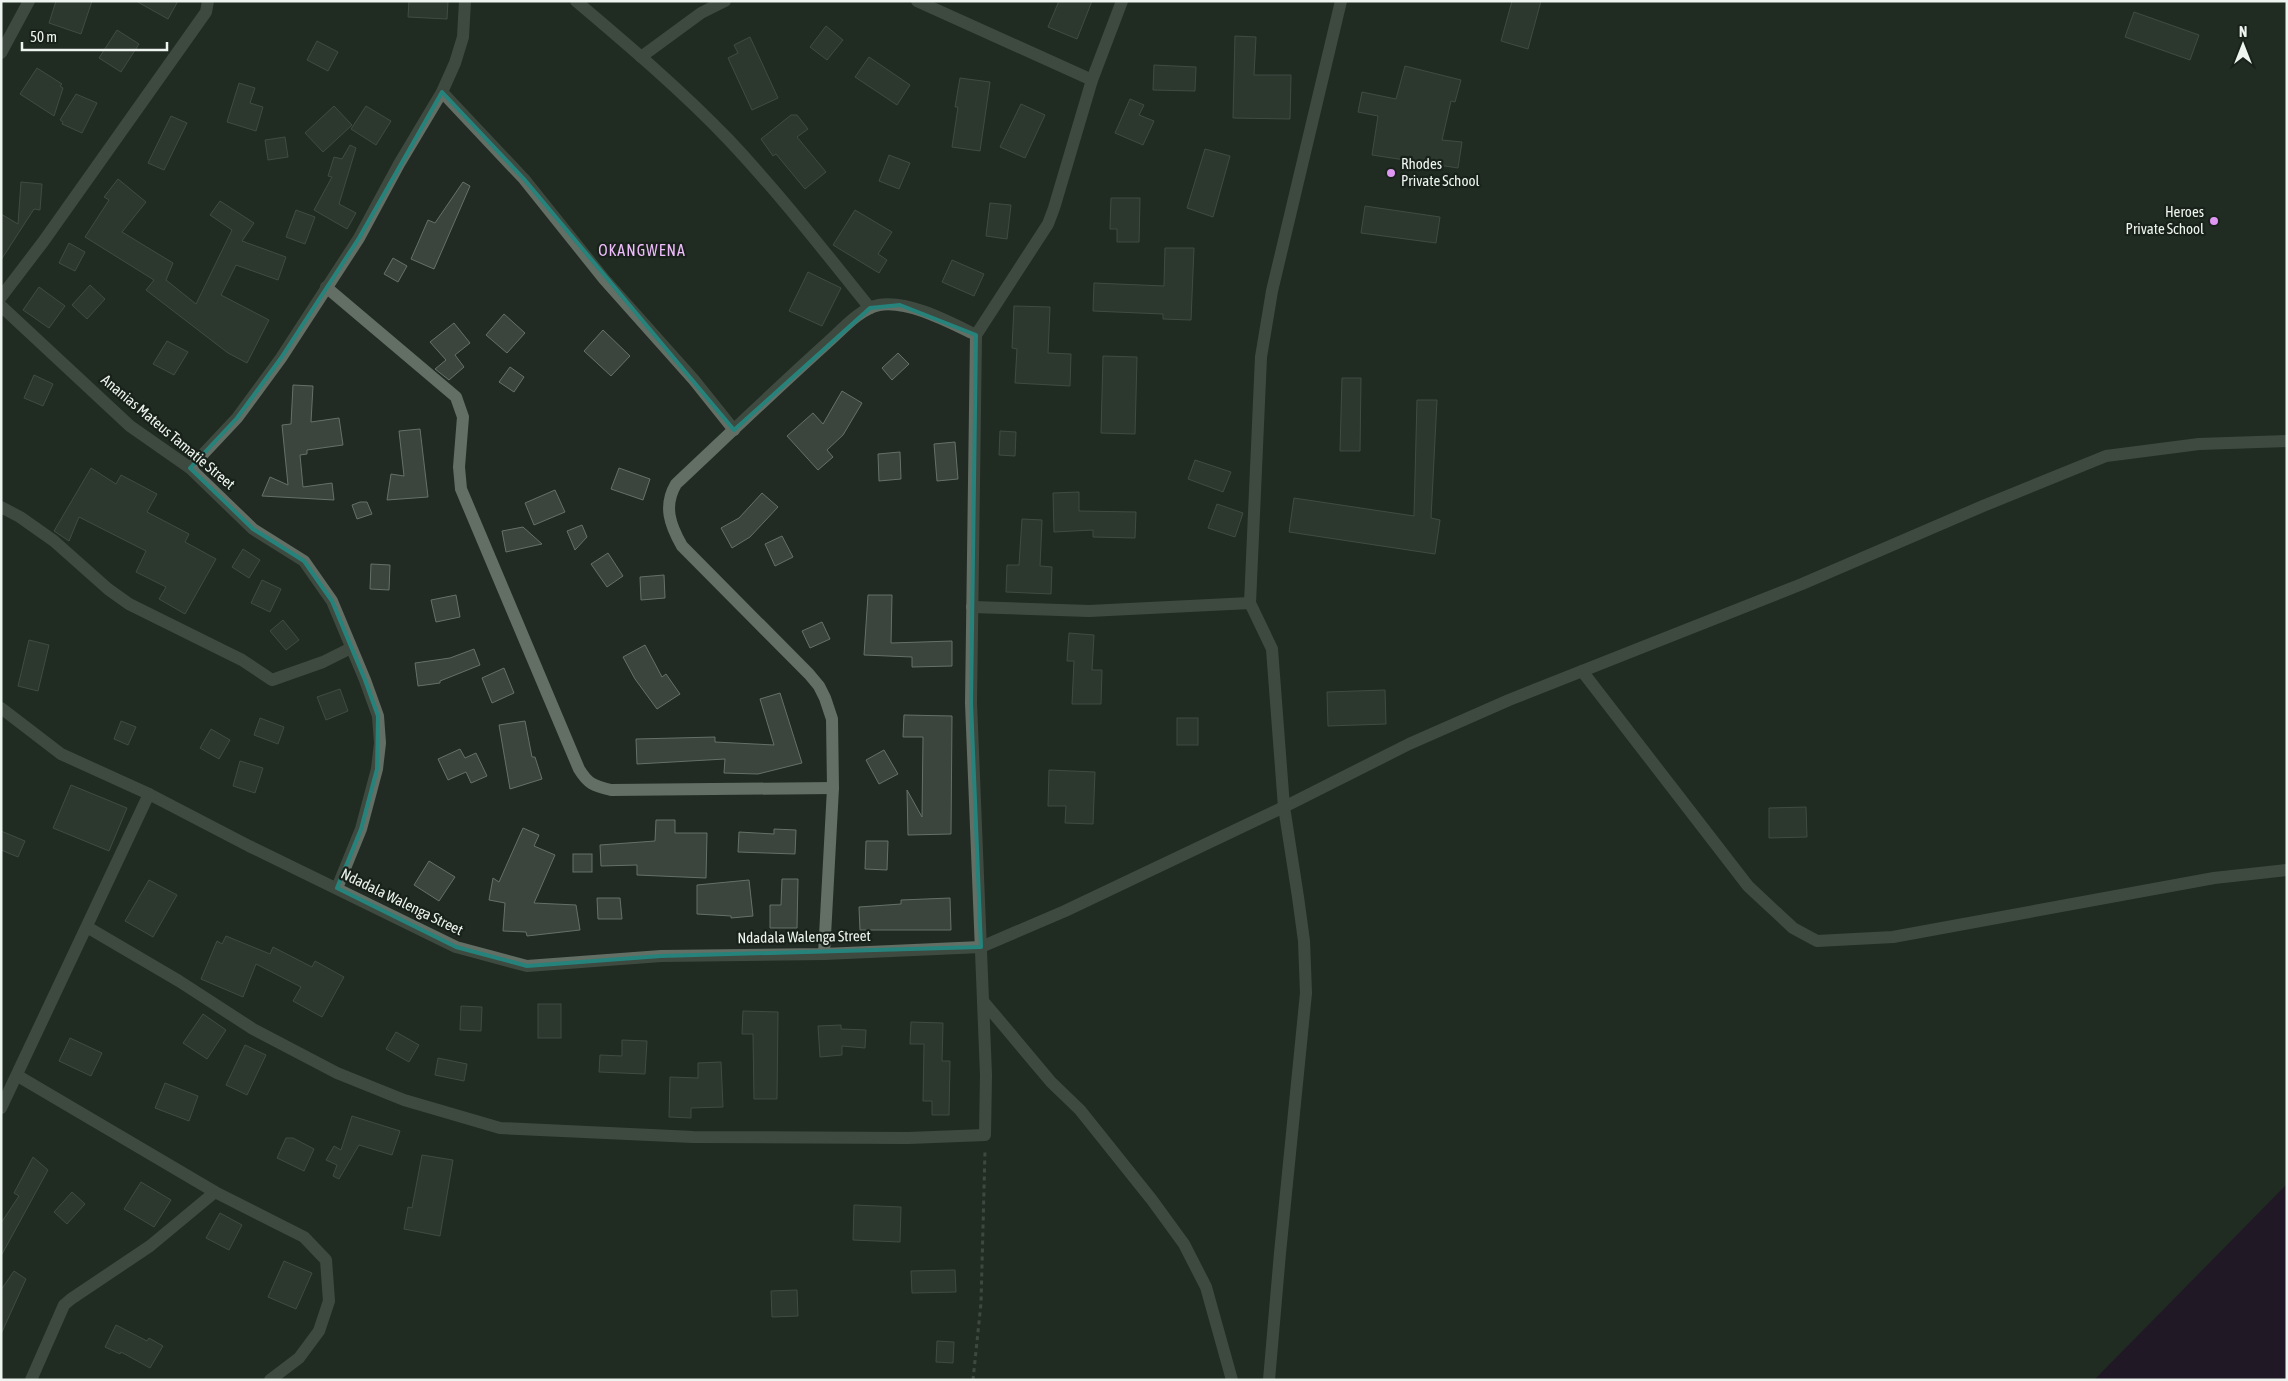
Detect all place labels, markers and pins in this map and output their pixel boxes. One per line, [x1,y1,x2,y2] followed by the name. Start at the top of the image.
[1401,155,1479,189] place label: Rhodes Private School
[1385,167,1397,179] marker: Rhodes Private School
[2126,203,2204,237] place label: Heroes Private School
[2208,215,2220,227] marker: Heroes Private School

